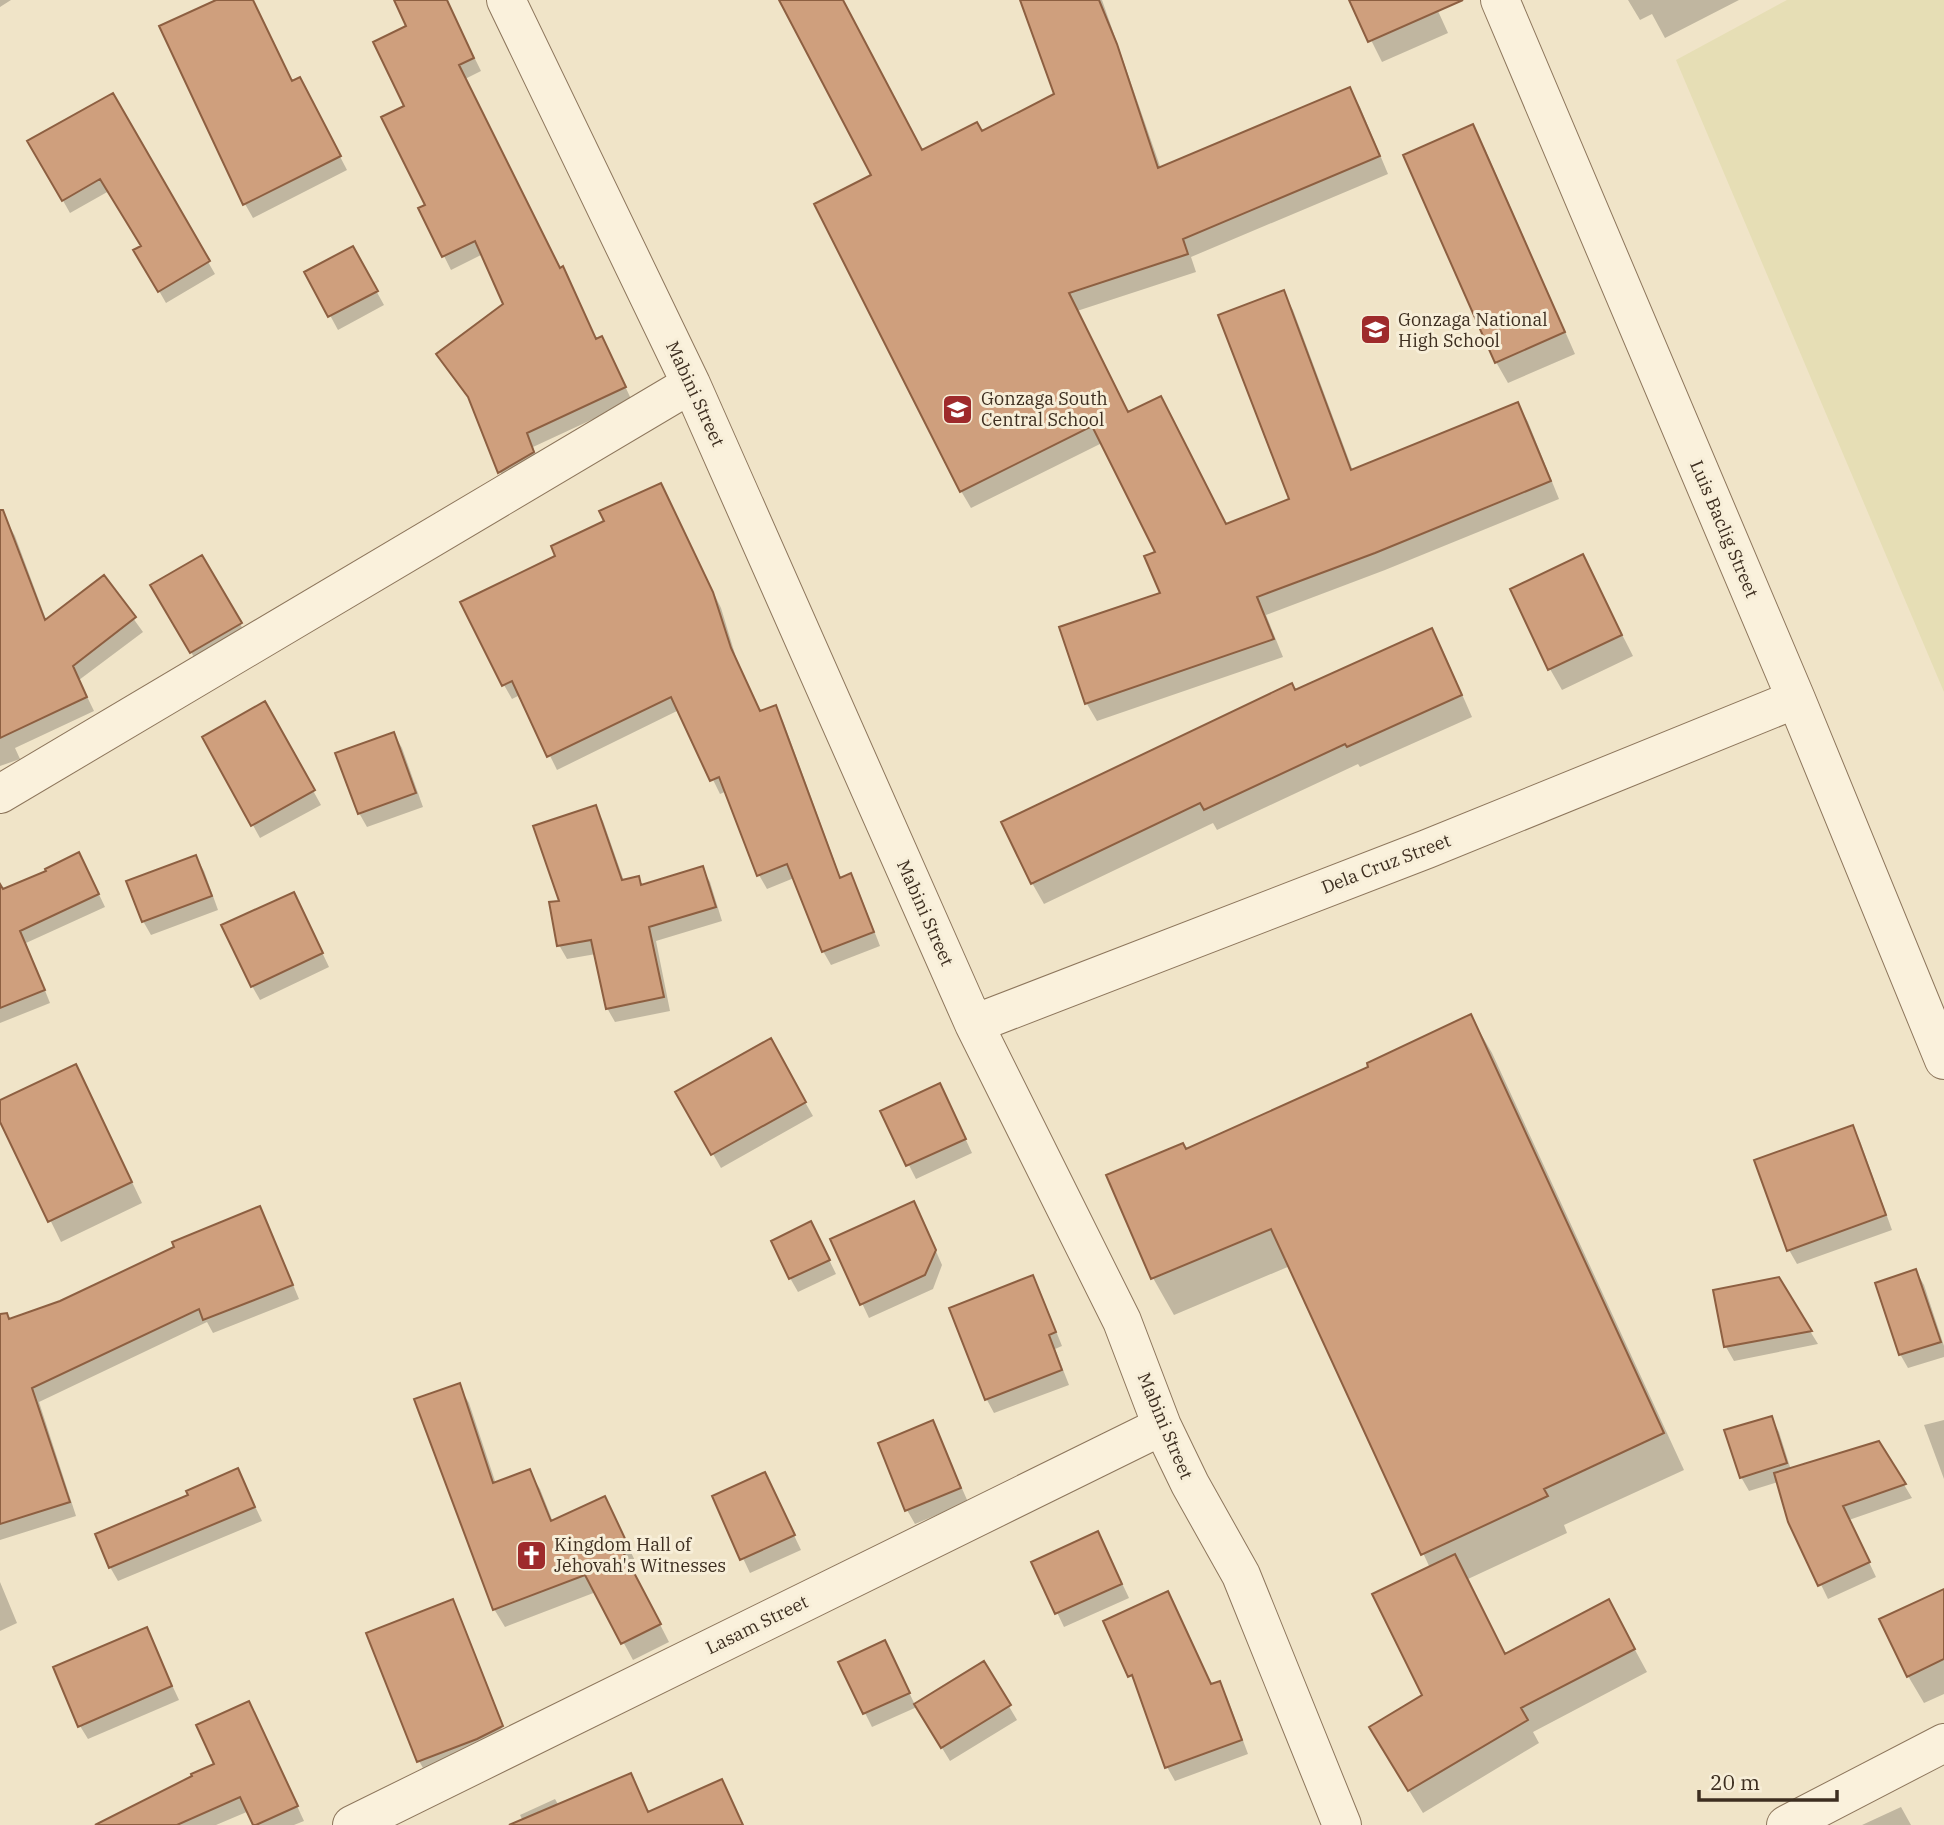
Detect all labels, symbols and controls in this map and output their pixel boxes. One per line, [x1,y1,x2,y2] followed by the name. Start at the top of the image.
[1398,308,1548,352] place label: Gonzaga National High School
[1358,313,1392,347] school or university icon: Gonzaga National High School
[661,337,730,450] street label: Mabini Street
[981,387,1108,431] place label: Gonzaga South Central School
[941,392,975,426] school or university icon: Gonzaga South Central School
[1685,457,1764,601] street label: Luis Baclig Street
[1318,828,1454,899] street label: Dela Cruz Street
[892,856,959,969] street label: Mabini Street
[1133,1369,1198,1483] street label: Mabini Street
[554,1533,726,1577] place label: Kingdom Hall of Jehovah's Witnesses
[514,1538,548,1572] church icon: Kingdom Hall of Jehovah's Witnesses
[702,1590,812,1659] street label: Lasam Street
[1699,1758,1837,1802] scale bar
[1710,1768,1760,1796] text: 20 m

